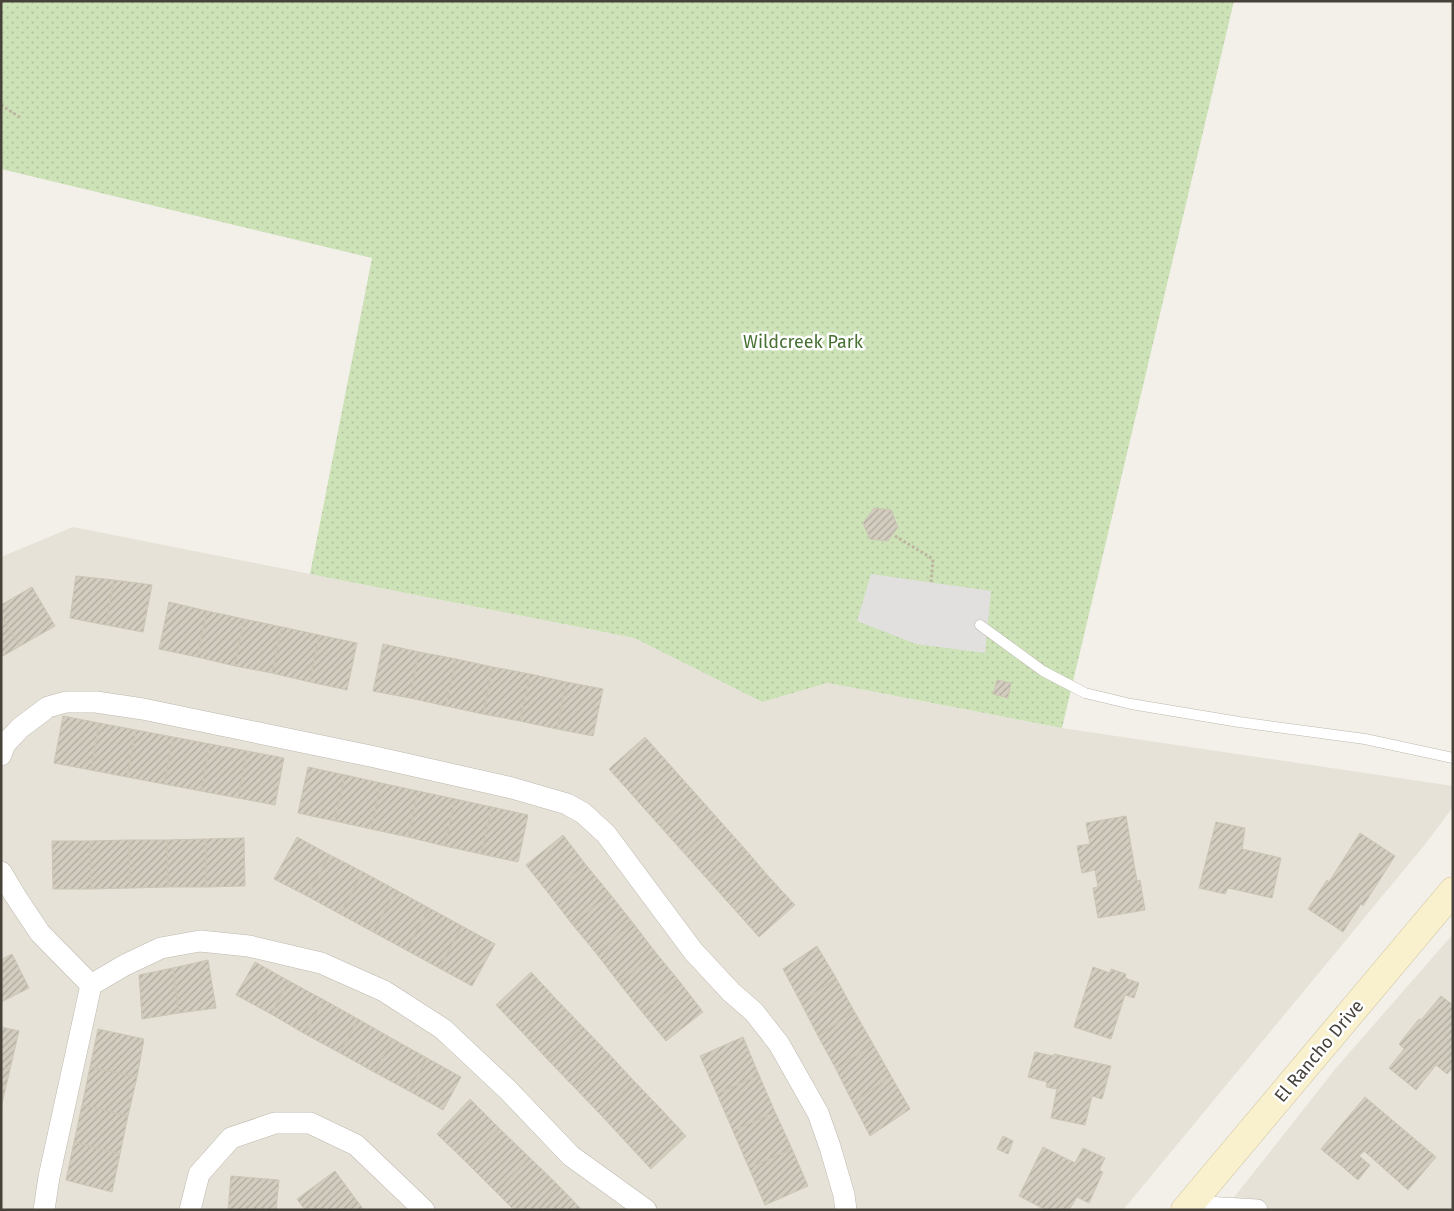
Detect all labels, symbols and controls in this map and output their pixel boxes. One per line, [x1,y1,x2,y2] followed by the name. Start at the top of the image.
[743,331,864,353] park label: Wildcreek Park
[1270,995,1368,1107] street label: El Rancho Drive

